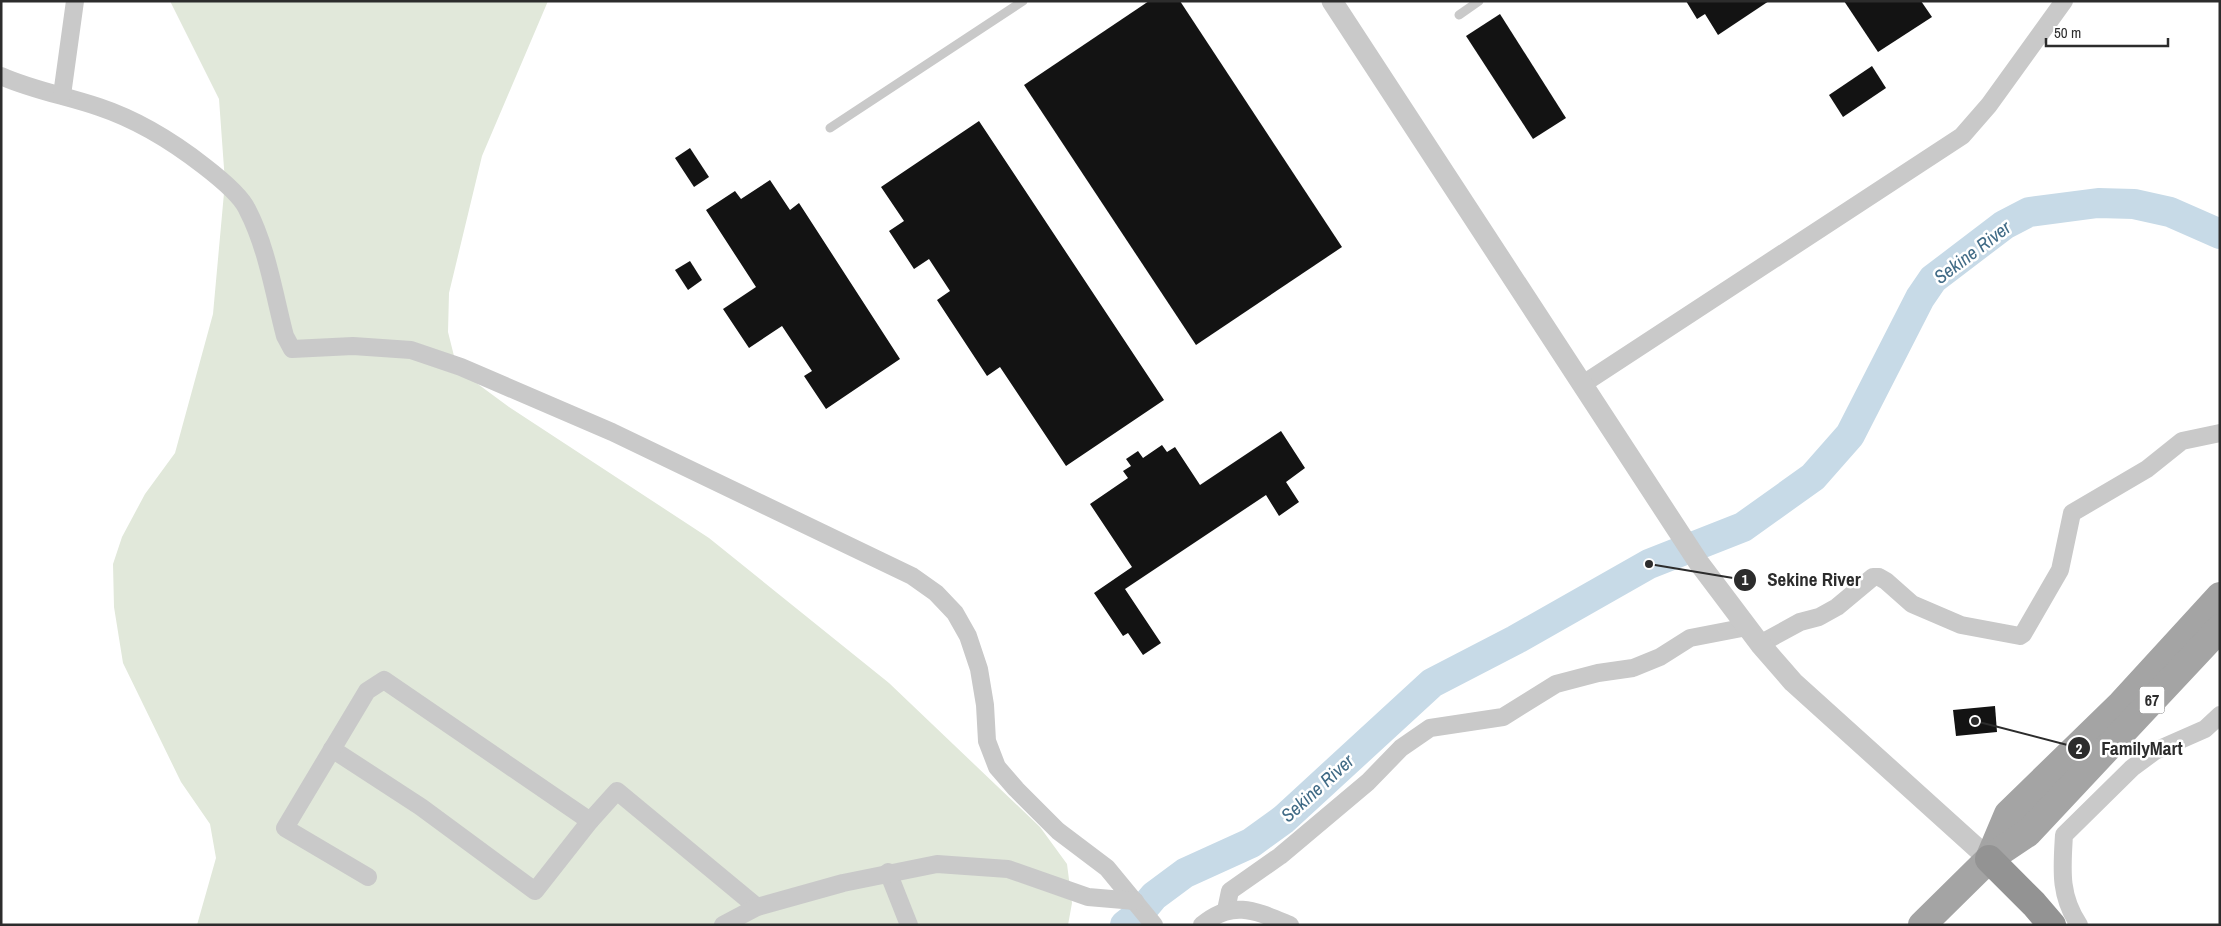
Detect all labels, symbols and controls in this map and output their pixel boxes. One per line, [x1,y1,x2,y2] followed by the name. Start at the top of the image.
[2046,15,2168,47] scale bar
[2054,22,2081,43] text: 50 m
[1928,214,2016,289] water label: Sekine River
[1732,563,1871,597] callout: Sekine River
[1767,566,1861,592] text: Sekine River
[1742,569,1749,590] text: 1
[2140,686,2164,714] road number: 67
[2067,731,2193,765] callout: FamilyMart
[2101,735,2183,761] text: FamilyMart
[2076,738,2083,759] text: 2
[1275,748,1360,828] water label: Sekine River

